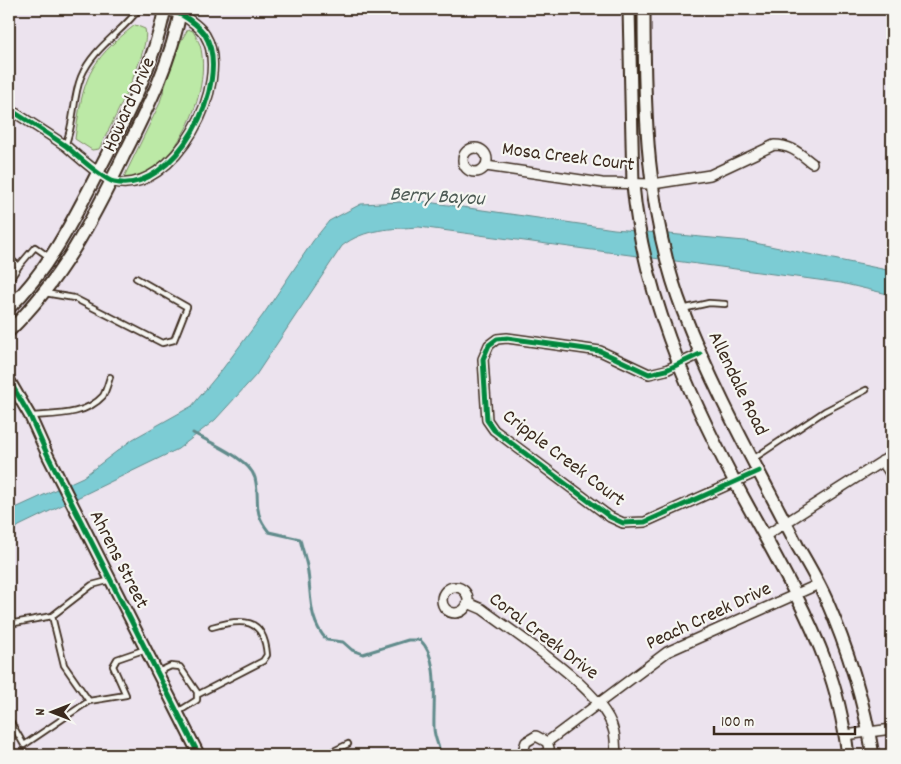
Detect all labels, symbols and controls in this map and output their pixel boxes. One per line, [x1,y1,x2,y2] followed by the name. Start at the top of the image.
[97,53,163,157] street label: Howard Drive
[500,136,636,180] street label: Mosa Creek Court
[389,181,487,216] water label: Berry Bayou
[700,327,774,441] street label: Allendale Road
[496,403,630,515] street label: Cripple Creek Court
[81,506,155,614] street label: Ahrens Street
[642,576,776,658] street label: Peach Creek Drive
[482,586,604,688] street label: Coral Creek Drive
[28,686,78,736] north arrow
[714,704,855,736] scale bar
[31,708,51,715] text: N
[721,712,754,734] text: 100 m

